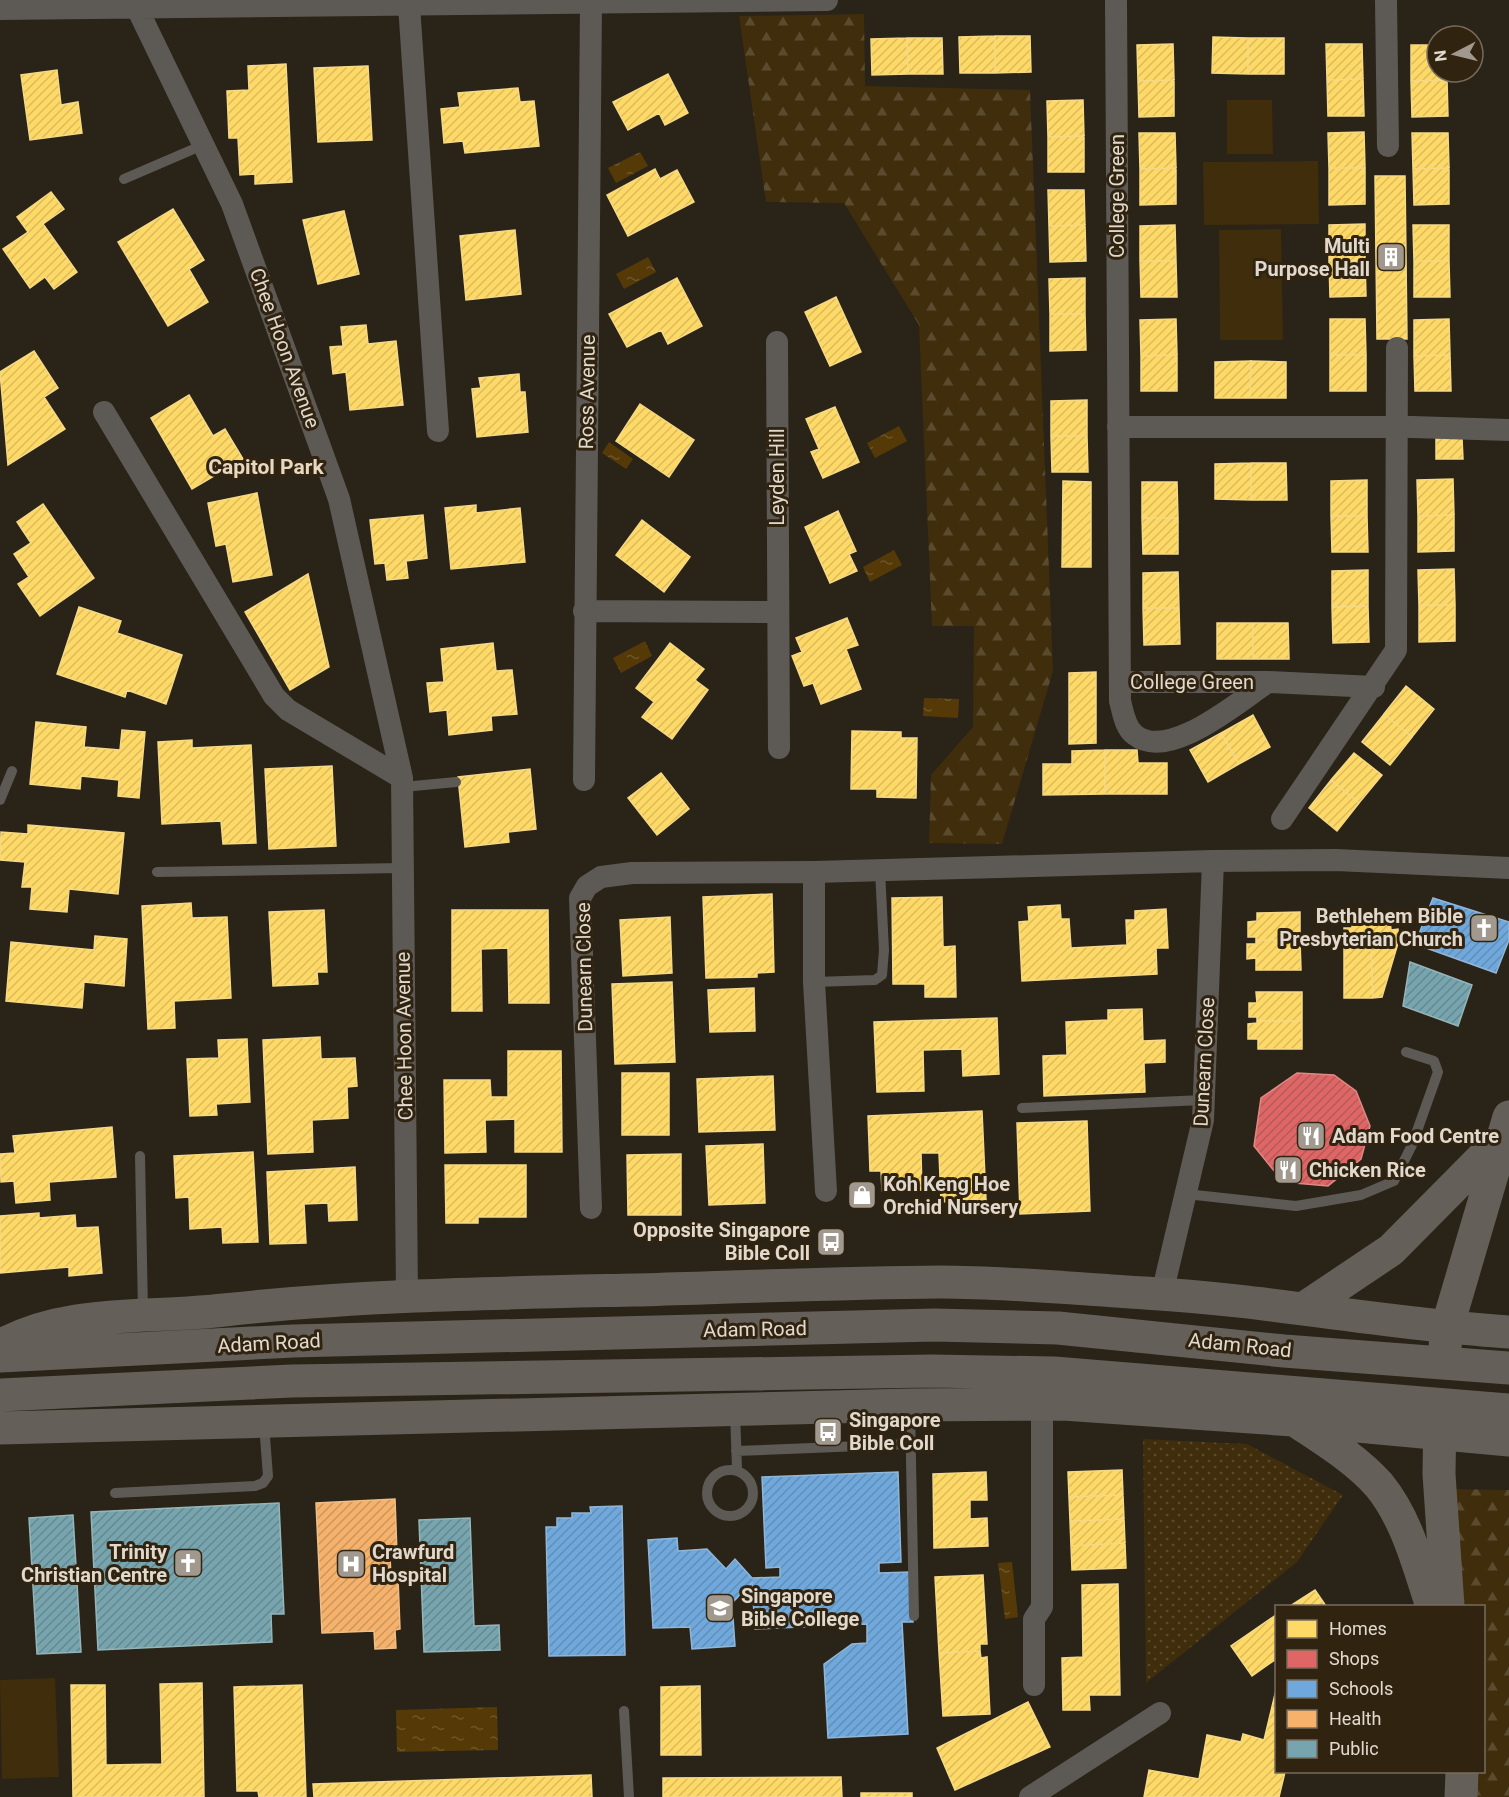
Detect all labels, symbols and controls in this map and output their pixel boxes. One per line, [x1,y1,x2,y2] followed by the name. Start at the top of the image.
[1425,24,1485,84] north arrow
[1430,49,1451,63] text: N
[1105,134,1129,258] street label: College Green
[1255,234,1370,281] place label: Multi Purpose Hall
[1375,241,1407,273] building icon: Multi Purpose Hall
[245,265,325,431] street label: Chee Hoon Avenue
[574,334,600,450] street label: Ross Avenue
[765,428,789,526] street label: Leyden Hill
[208,455,324,479] district label: Capitol Park
[1130,670,1254,694] street label: College Green
[571,902,597,1032] street label: Dunearn Close
[1279,904,1463,951] place label: Bethlehem Bible Presbyterian Church
[1468,912,1500,944] church icon: Bethlehem Bible Presbyterian Church
[391,951,417,1121] street label: Chee Hoon Avenue
[1189,997,1219,1127] street label: Dunearn Close
[1295,1120,1327,1152] restaurant icon: Adam Food Centre
[1332,1124,1499,1148] place label: Adam Food Centre
[1272,1154,1304,1186] restaurant icon: Chicken Rice
[1309,1158,1426,1182] place label: Chicken Rice
[883,1172,1019,1219] place label: Koh Keng Hoe Orchid Nursery
[846,1179,878,1211] shop icon: Koh Keng Hoe Orchid Nursery
[633,1218,810,1265] place label: Opposite Singapore Bible Coll
[815,1226,847,1258] bus stop icon: Opposite Singapore Bible Coll
[703,1316,807,1342] street label: Adam Road
[217,1328,321,1358] street label: Adam Road
[1187,1328,1293,1362] street label: Adam Road
[849,1408,941,1455] place label: Singapore Bible Coll
[812,1416,844,1448] bus stop icon: Singapore Bible Coll
[21,1540,168,1587] place label: Trinity Christian Centre
[372,1540,454,1587] place label: Crawfurd Hospital
[172,1547,204,1579] church icon: Trinity Christian Centre
[335,1548,367,1580] hospital icon: Crawfurd Hospital
[741,1584,860,1631] place label: Singapore Bible College
[704,1592,736,1624] school or university icon: Singapore Bible College
[1275,1605,1485,1773] legend
[1329,1618,1387,1639] text: Homes
[1329,1648,1379,1669] text: Shops
[1329,1678,1393,1699] text: Schools
[1329,1708,1381,1729] text: Health
[1329,1738,1379,1759] text: Public

